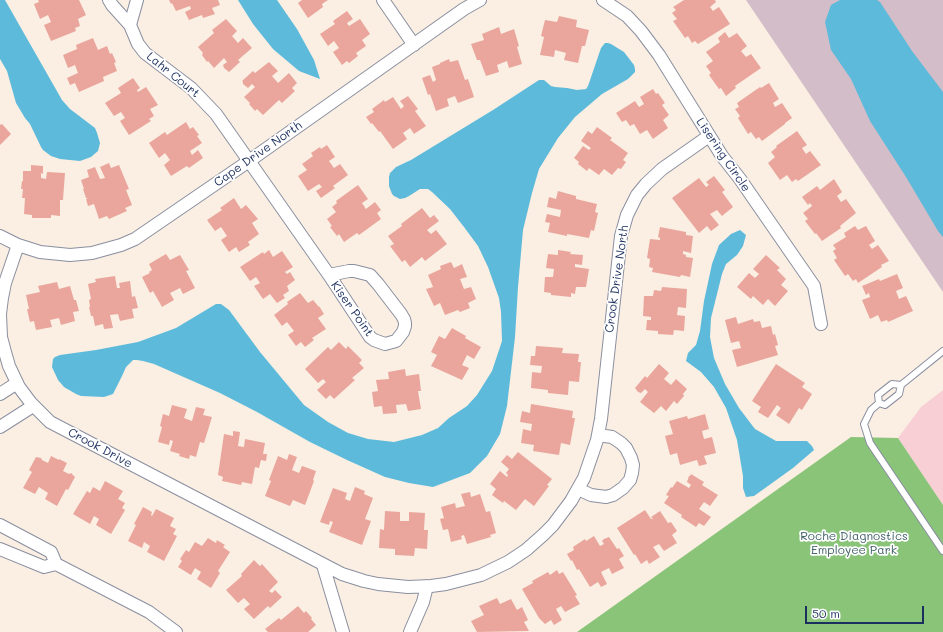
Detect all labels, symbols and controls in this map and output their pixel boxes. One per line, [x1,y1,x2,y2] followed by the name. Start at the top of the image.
[144,49,202,101] street label: Lahr Court
[693,115,753,195] street label: Lisering Circle
[211,118,305,190] street label: Cape Drive North
[602,224,632,334] street label: Crook Drive North
[328,279,376,339] street label: Kiser Point
[65,425,135,471] street label: Crook Drive
[800,529,908,557] park label: Roche Diagnostics Employee Park
[807,598,926,624] scale bar
[812,605,840,621] text: 50 m

